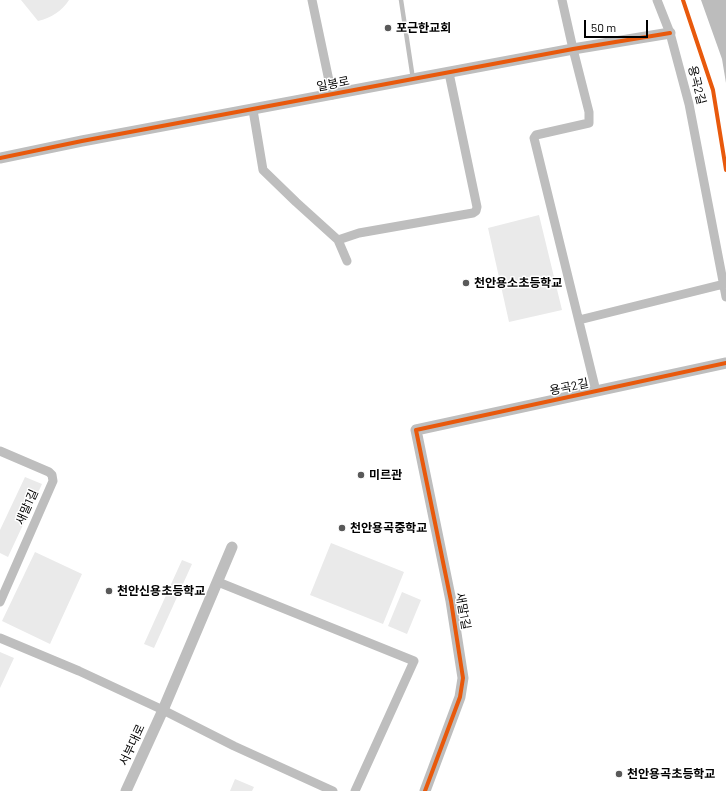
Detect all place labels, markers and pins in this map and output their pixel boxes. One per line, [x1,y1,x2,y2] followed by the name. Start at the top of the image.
[396,21,451,35] place label: 포근한교회
[383,23,393,33] marker: 포근한교회
[474,276,562,290] place label: 천안용소초등학교
[461,278,471,288] marker: 천안용소초등학교
[369,468,402,482] place label: 미르관
[356,470,366,480] marker: 미르관
[350,521,427,535] place label: 천안용곡중학교
[337,523,347,533] marker: 천안용곡중학교
[117,584,205,598] place label: 천안신용초등학교
[104,586,114,596] marker: 천안신용초등학교
[627,767,715,781] place label: 천안용곡초등학교
[614,769,624,779] marker: 천안용곡초등학교

